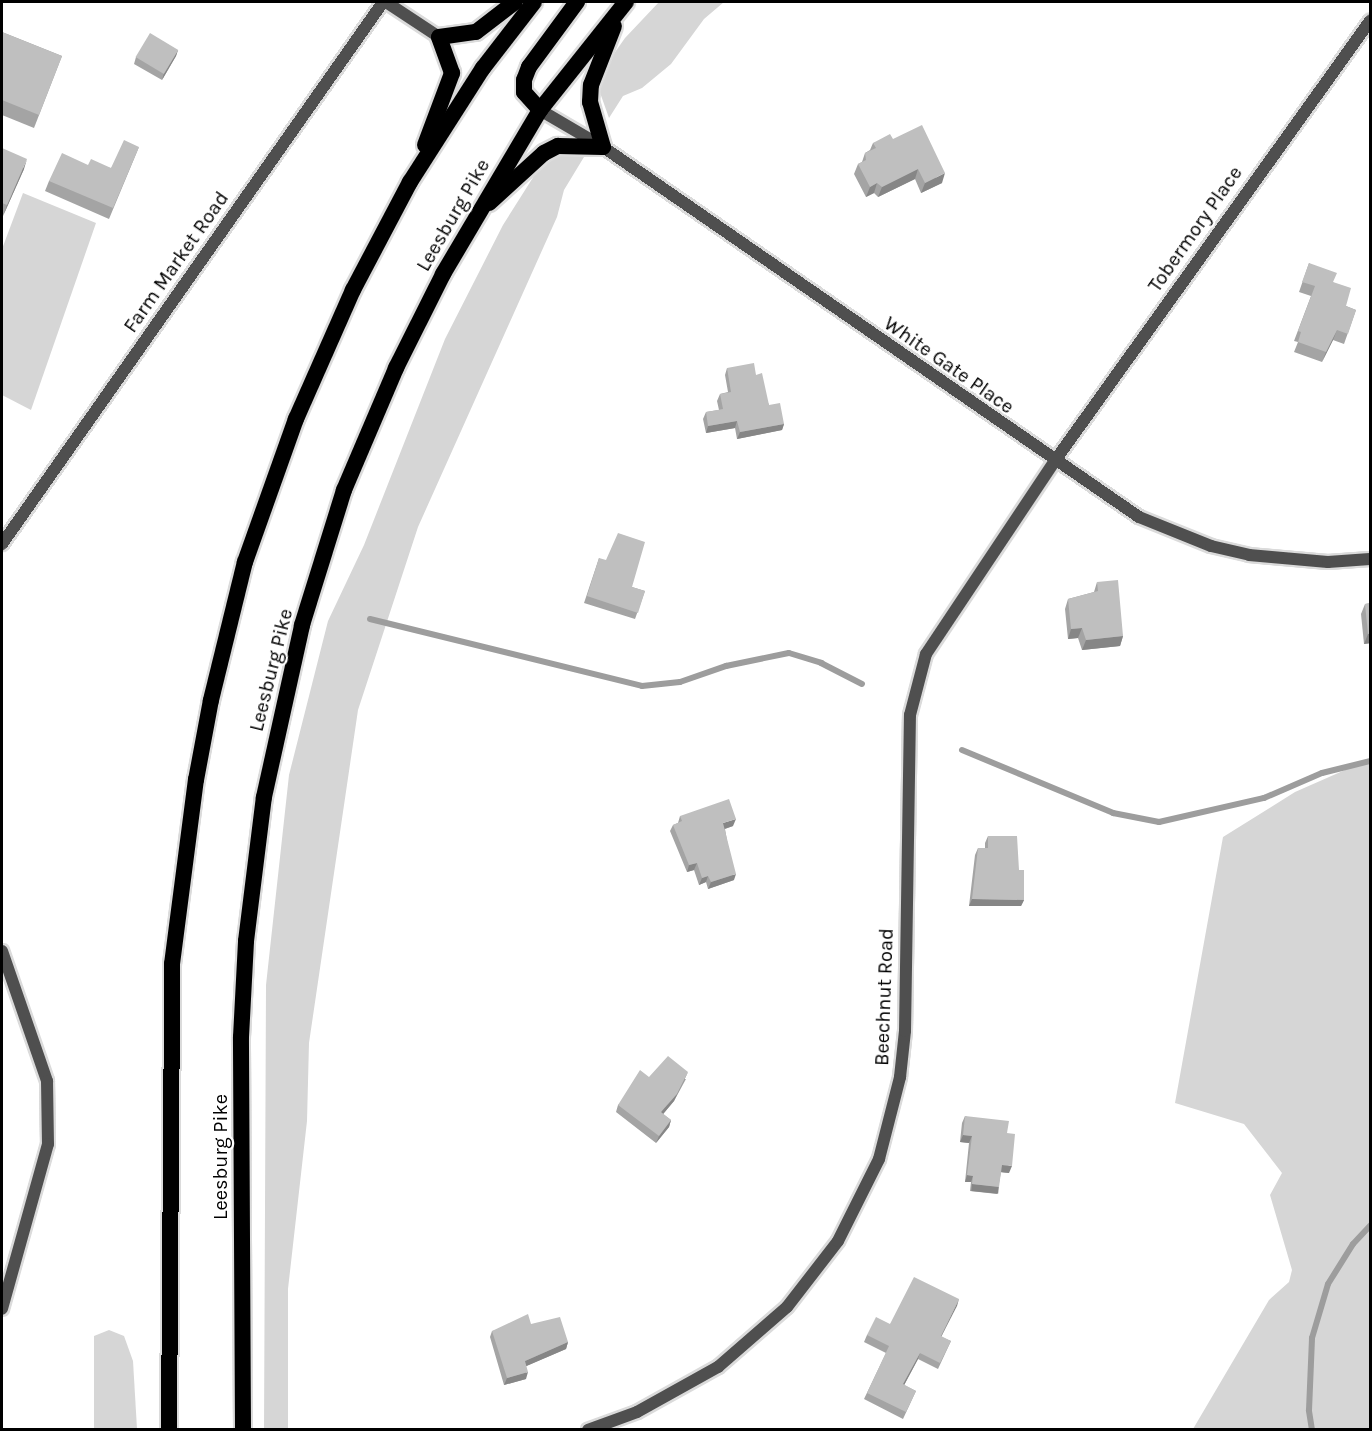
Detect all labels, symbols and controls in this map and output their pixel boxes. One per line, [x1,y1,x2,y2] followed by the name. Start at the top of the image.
[411,154,495,276] street label: Leesburg Pike
[1143,162,1247,296] street label: Tobermory Place
[118,187,234,337] street label: Farm Market Road
[879,311,1019,419] street label: White Gate Place
[244,606,298,734] street label: Leesburg Pike
[870,928,898,1066] street label: Beechnut Road
[208,1094,232,1220] street label: Leesburg Pike

